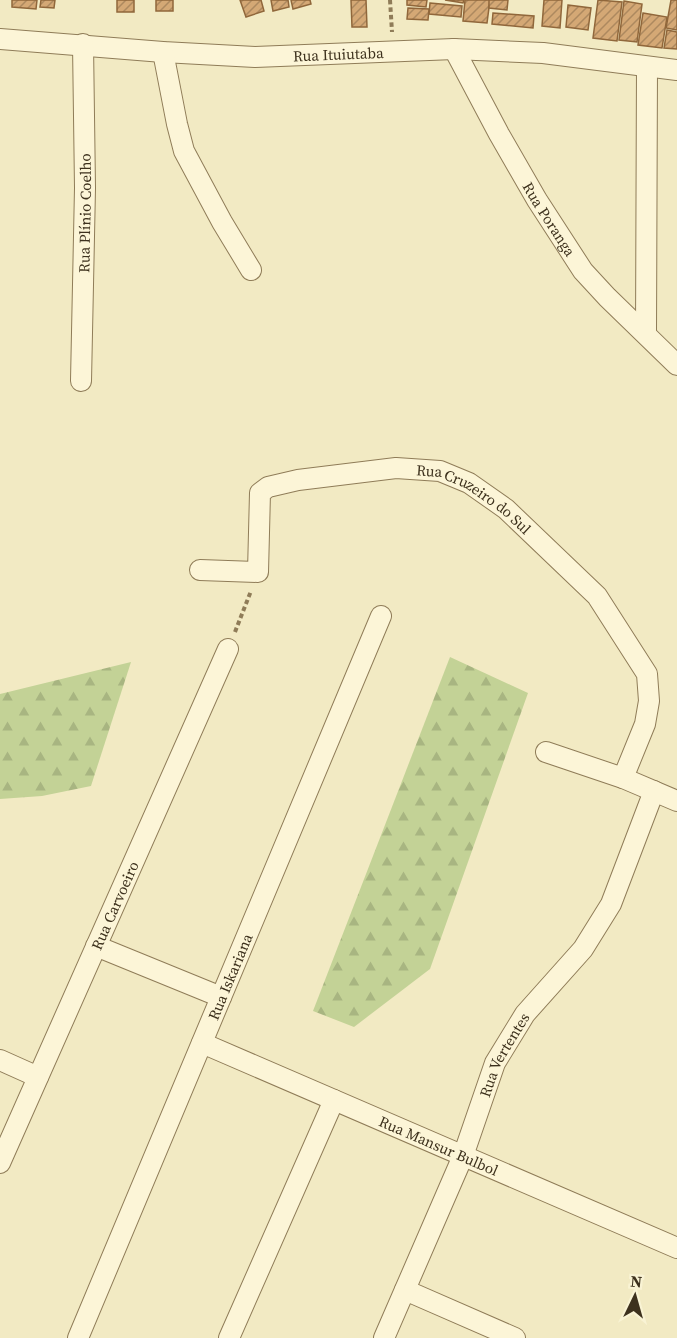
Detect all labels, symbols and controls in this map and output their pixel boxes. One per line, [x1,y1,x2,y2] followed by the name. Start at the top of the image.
[293,41,384,66] street label: Rua Ituiutaba
[73,153,96,273] street label: Rua Plínio Coelho
[518,178,581,260] street label: Rua Poranga
[416,459,537,539] street label: Rua Cruzeiro do Sul
[85,857,143,953] street label: Rua Carvoeiro
[202,930,257,1023] street label: Rua Iskariana
[474,1008,534,1100] street label: Rua Vertentes
[376,1110,502,1180] street label: Rua Mansur Bulbol
[605,1266,665,1326] north arrow
[630,1270,643,1293] text: N

